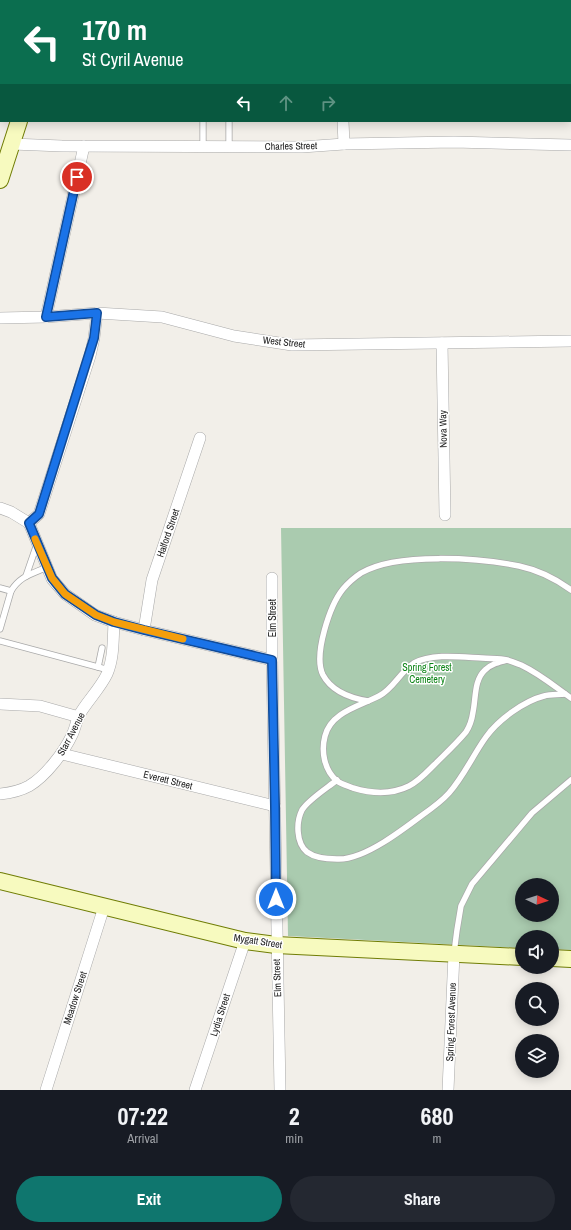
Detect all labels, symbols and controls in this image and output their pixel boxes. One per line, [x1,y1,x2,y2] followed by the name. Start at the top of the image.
[82,11,147,49] text: 170 m
[16,16,68,68] icon: left
[82,47,183,72] text: St Cyril Avenue
[233,92,255,114] icon: left
[275,92,297,114] icon: ahead
[317,92,339,114] icon: right
[265,139,318,153] street label: Charles Street
[60,160,94,194] pin
[66,166,88,188] icon: arrive
[262,333,307,351] street label: West Street
[436,409,450,448] street label: Nova Way
[154,506,183,559] street label: Halford Street
[266,598,279,637] street label: Elm Street
[402,661,452,686] park label: Spring Forest Cemetery
[54,710,88,758] street label: Starr Avenue
[142,768,195,793] street label: Everett Street
[255,878,297,920] position arrow
[515,878,559,922] north arrow
[515,878,559,1078] map controls
[515,930,559,974] button: sound
[233,931,284,951] street label: Mygatt Street
[270,958,284,997] street label: Elm Street
[60,969,90,1026] street label: Meadow Street
[443,982,459,1062] street label: Spring Forest Avenue
[515,982,559,1026] button: search
[207,991,233,1038] street label: Lydia Street
[515,1034,559,1078] button: layers
[118,1100,168,1132] text: 07:22
[289,1100,300,1132] text: 2
[421,1100,453,1132] text: 680
[127,1130,158,1147] text: Arrival
[285,1130,303,1147] text: min
[433,1130,441,1147] text: m
[16,1176,282,1222] button: Exit
[290,1176,555,1222] button: Share

